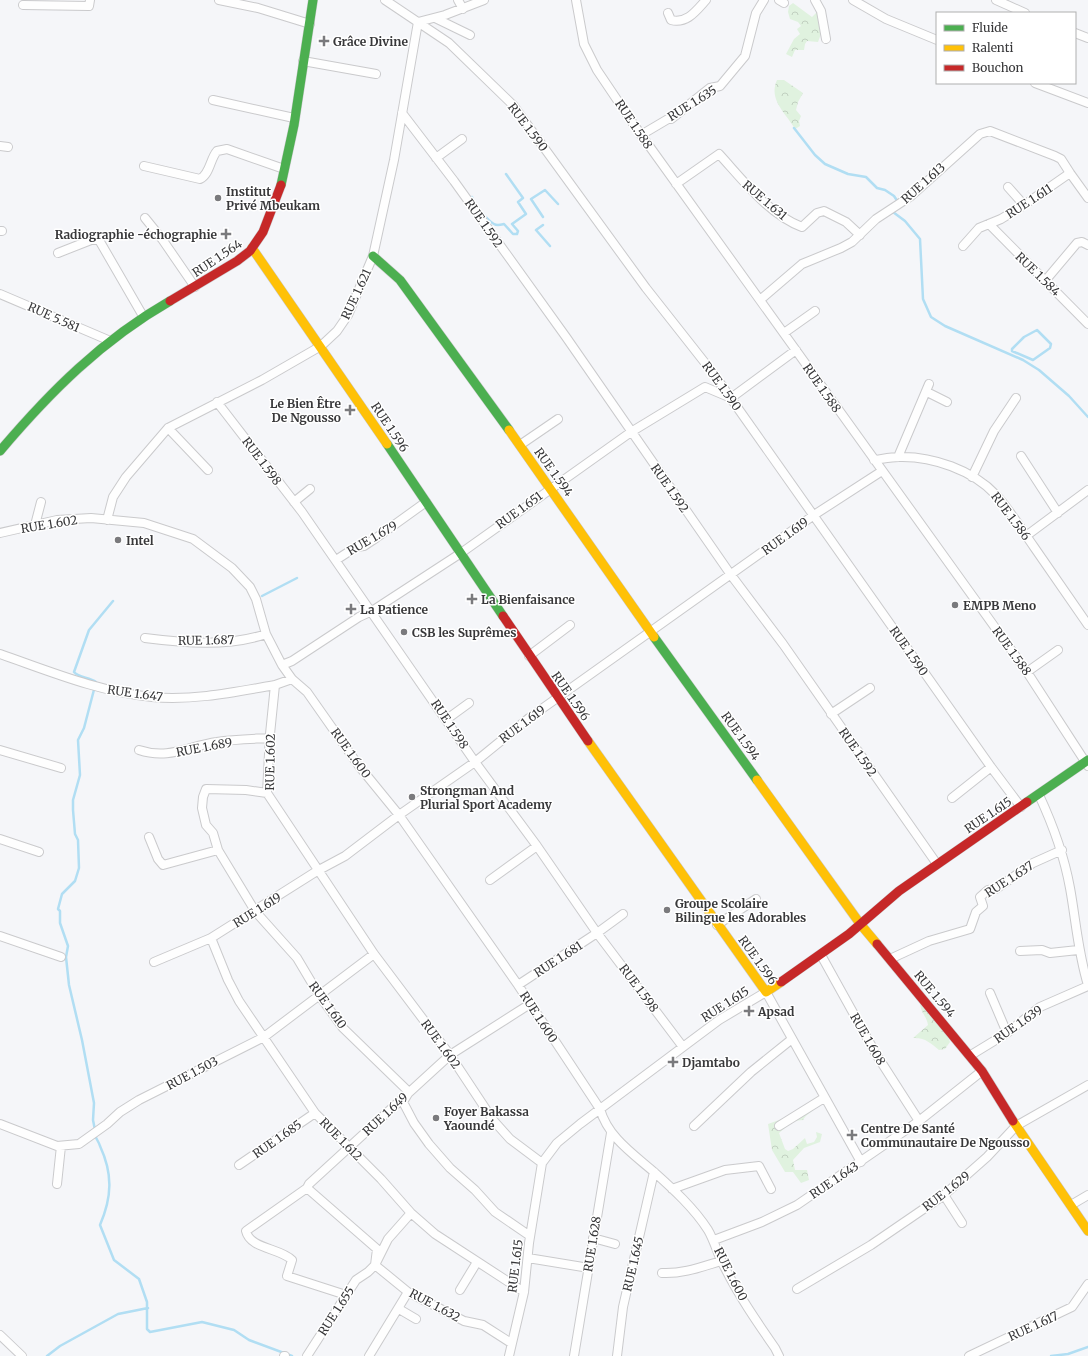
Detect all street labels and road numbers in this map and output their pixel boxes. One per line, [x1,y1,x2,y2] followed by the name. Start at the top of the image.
[665,82,719,124] street label: RUE 1.635
[612,96,656,152] street label: RUE 1.588
[505,100,551,154] street label: RUE 1.590
[898,159,948,207] street label: RUE 1.613
[740,177,791,223] street label: RUE 1.631
[1003,180,1056,222] street label: RUE 1.611
[462,196,506,250] street label: RUE 1.592
[189,236,245,280] street label: RUE 1.564
[1012,249,1064,299] street label: RUE 1.584
[338,266,375,322] street label: RUE 1.621
[26,299,83,335] street label: RUE 5.581
[699,359,745,414] street label: RUE 1.590
[800,361,844,415] street label: RUE 1.588
[368,399,412,455] street label: RUE 1.596
[239,434,285,488] street label: RUE 1.598
[531,445,577,500] street label: RUE 1.594
[648,461,692,515] street label: RUE 1.592
[493,488,546,532] street label: RUE 1.651
[988,489,1034,543] street label: RUE 1.586
[20,512,78,536] street label: RUE 1.602
[759,514,811,558] street label: RUE 1.619
[344,518,400,558] street label: RUE 1.679
[887,623,932,679] street label: RUE 1.590
[989,624,1035,678] street label: RUE 1.588
[178,632,234,648] street label: RUE 1.687
[549,669,593,723] street label: RUE 1.596
[106,682,164,704] street label: RUE 1.647
[428,696,472,752] street label: RUE 1.598
[496,702,548,746] street label: RUE 1.619
[718,709,764,764] street label: RUE 1.594
[328,725,374,781] street label: RUE 1.600
[836,725,880,779] street label: RUE 1.592
[262,733,278,791] street label: RUE 1.602
[175,734,233,760] street label: RUE 1.689
[961,794,1015,836] street label: RUE 1.615
[982,858,1036,900] street label: RUE 1.637
[230,889,284,931] street label: RUE 1.619
[735,933,781,987] street label: RUE 1.596
[531,937,586,980] street label: RUE 1.681
[616,961,662,1015] street label: RUE 1.598
[911,968,959,1021] street label: RUE 1.594
[306,979,350,1032] street label: RUE 1.610
[698,983,752,1025] street label: RUE 1.615
[517,989,561,1046] street label: RUE 1.600
[991,1002,1045,1046] street label: RUE 1.639
[847,1010,889,1068] street label: RUE 1.608
[418,1016,464,1072] street label: RUE 1.602
[164,1053,220,1093] street label: RUE 1.503
[359,1089,411,1139] street label: RUE 1.649
[317,1115,365,1163] street label: RUE 1.612
[250,1117,304,1161] street label: RUE 1.685
[807,1158,861,1202] street label: RUE 1.643
[919,1168,973,1214] street label: RUE 1.629
[580,1215,604,1273] street label: RUE 1.628
[619,1235,647,1293] street label: RUE 1.645
[504,1238,526,1294] street label: RUE 1.615
[711,1245,751,1304] street label: RUE 1.600
[315,1284,357,1338] street label: RUE 1.655
[407,1285,463,1325] street label: RUE 1.632
[1006,1308,1061,1344] street label: RUE 1.617

